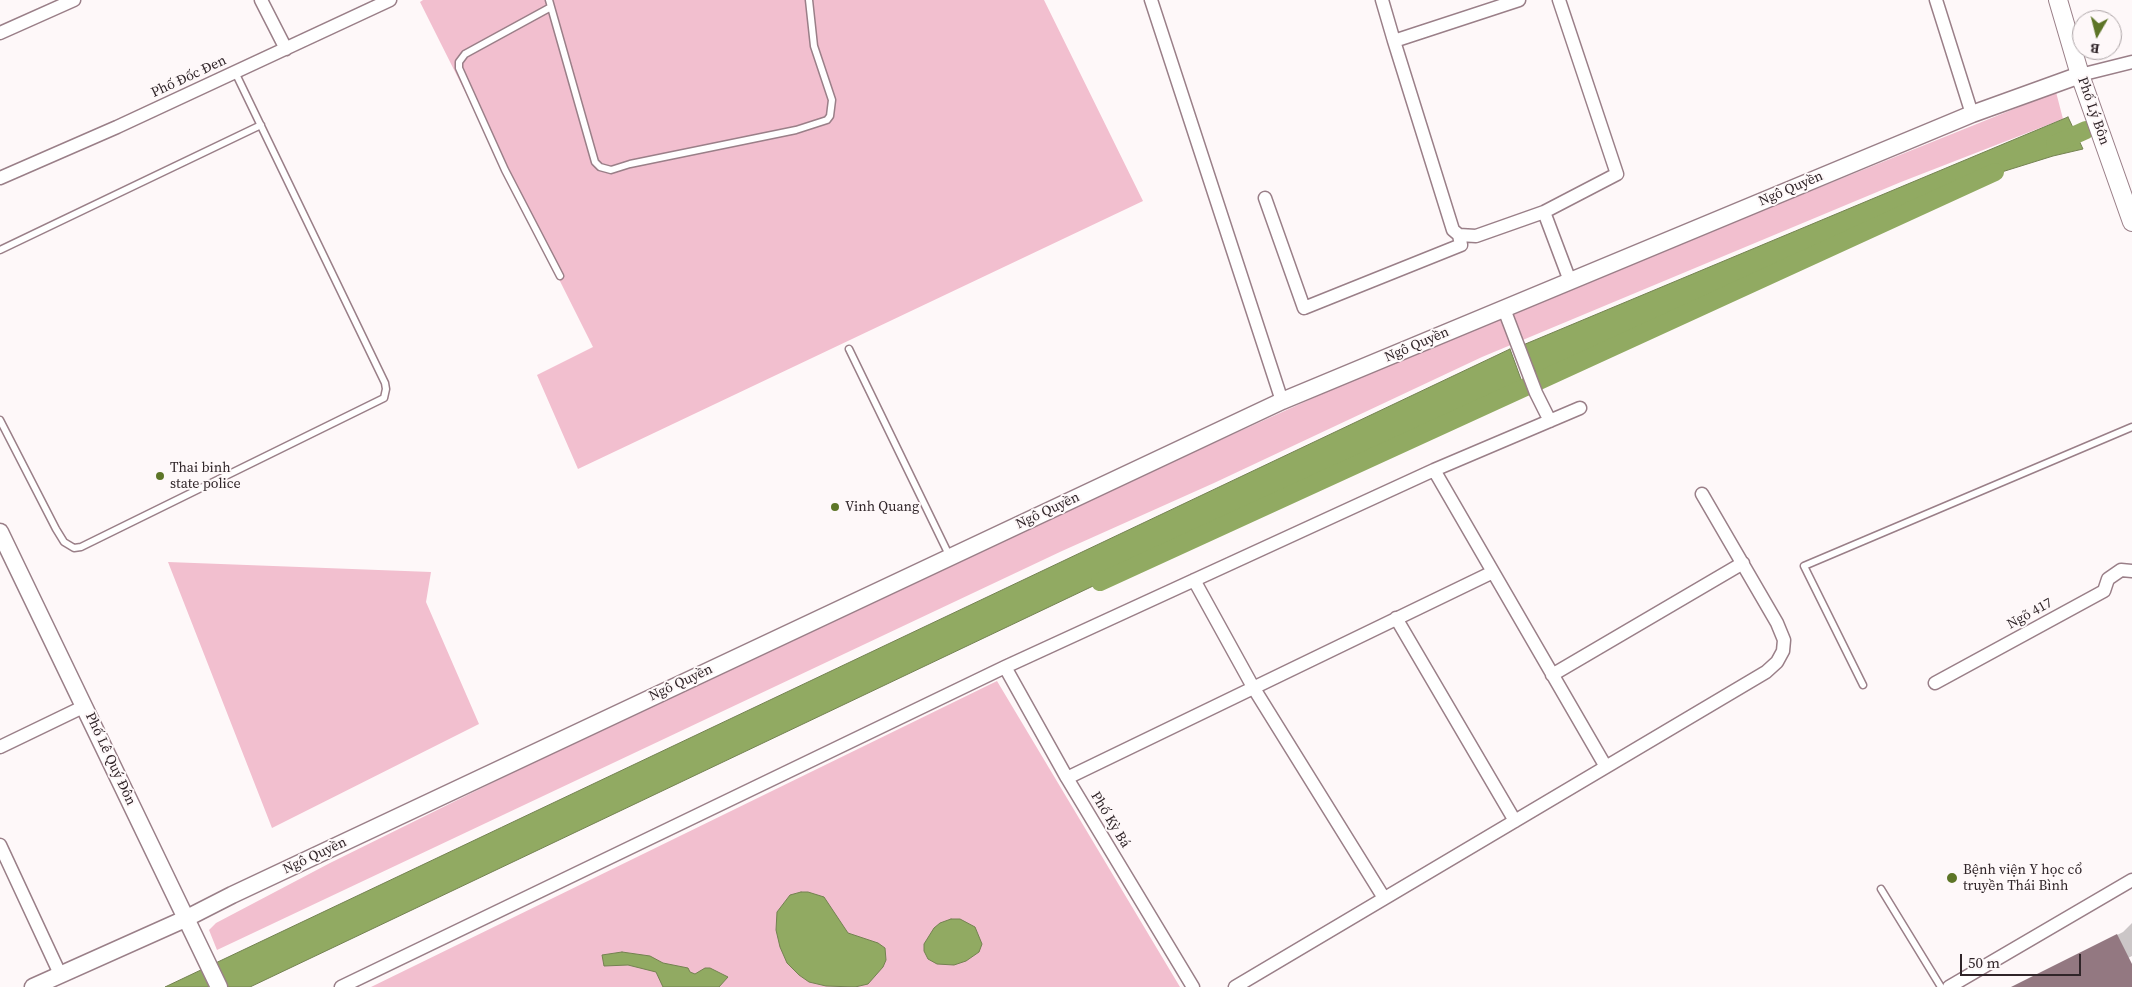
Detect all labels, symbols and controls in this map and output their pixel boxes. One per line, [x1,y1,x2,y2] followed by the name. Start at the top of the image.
[2072,10,2122,60] north arrow
[2089,38,2101,59] text: B
[149,52,229,102] street label: Phố Đốc Đen
[2074,75,2112,147] street label: Phố Lý Bôn
[1756,168,1826,210] street label: Ngô Quyền
[1382,324,1452,366] street label: Ngô Quyền
[170,460,241,492] place label: Thai binh state police
[154,470,166,482] marker: Thai binh state police
[1013,489,1083,533] street label: Ngô Quyền
[845,499,919,515] place label: Vinh Quang
[829,501,841,513] marker: Vinh Quang
[2004,595,2056,633] street label: Ngõ 417
[646,661,716,705] street label: Ngô Quyền
[81,710,139,808] street label: Phố Lê Quý Đôn
[1087,789,1133,851] street label: Phố Kỳ Bá
[280,834,350,878] street label: Ngô Quyền
[1963,862,2082,894] place label: Bệnh viện Y học cổ truyền Thái Bình
[1945,871,1959,885] marker: Bệnh viện Y học cổ truyền Thái Bình
[1962,944,2083,976] scale bar
[1968,952,2000,973] text: 50 m

